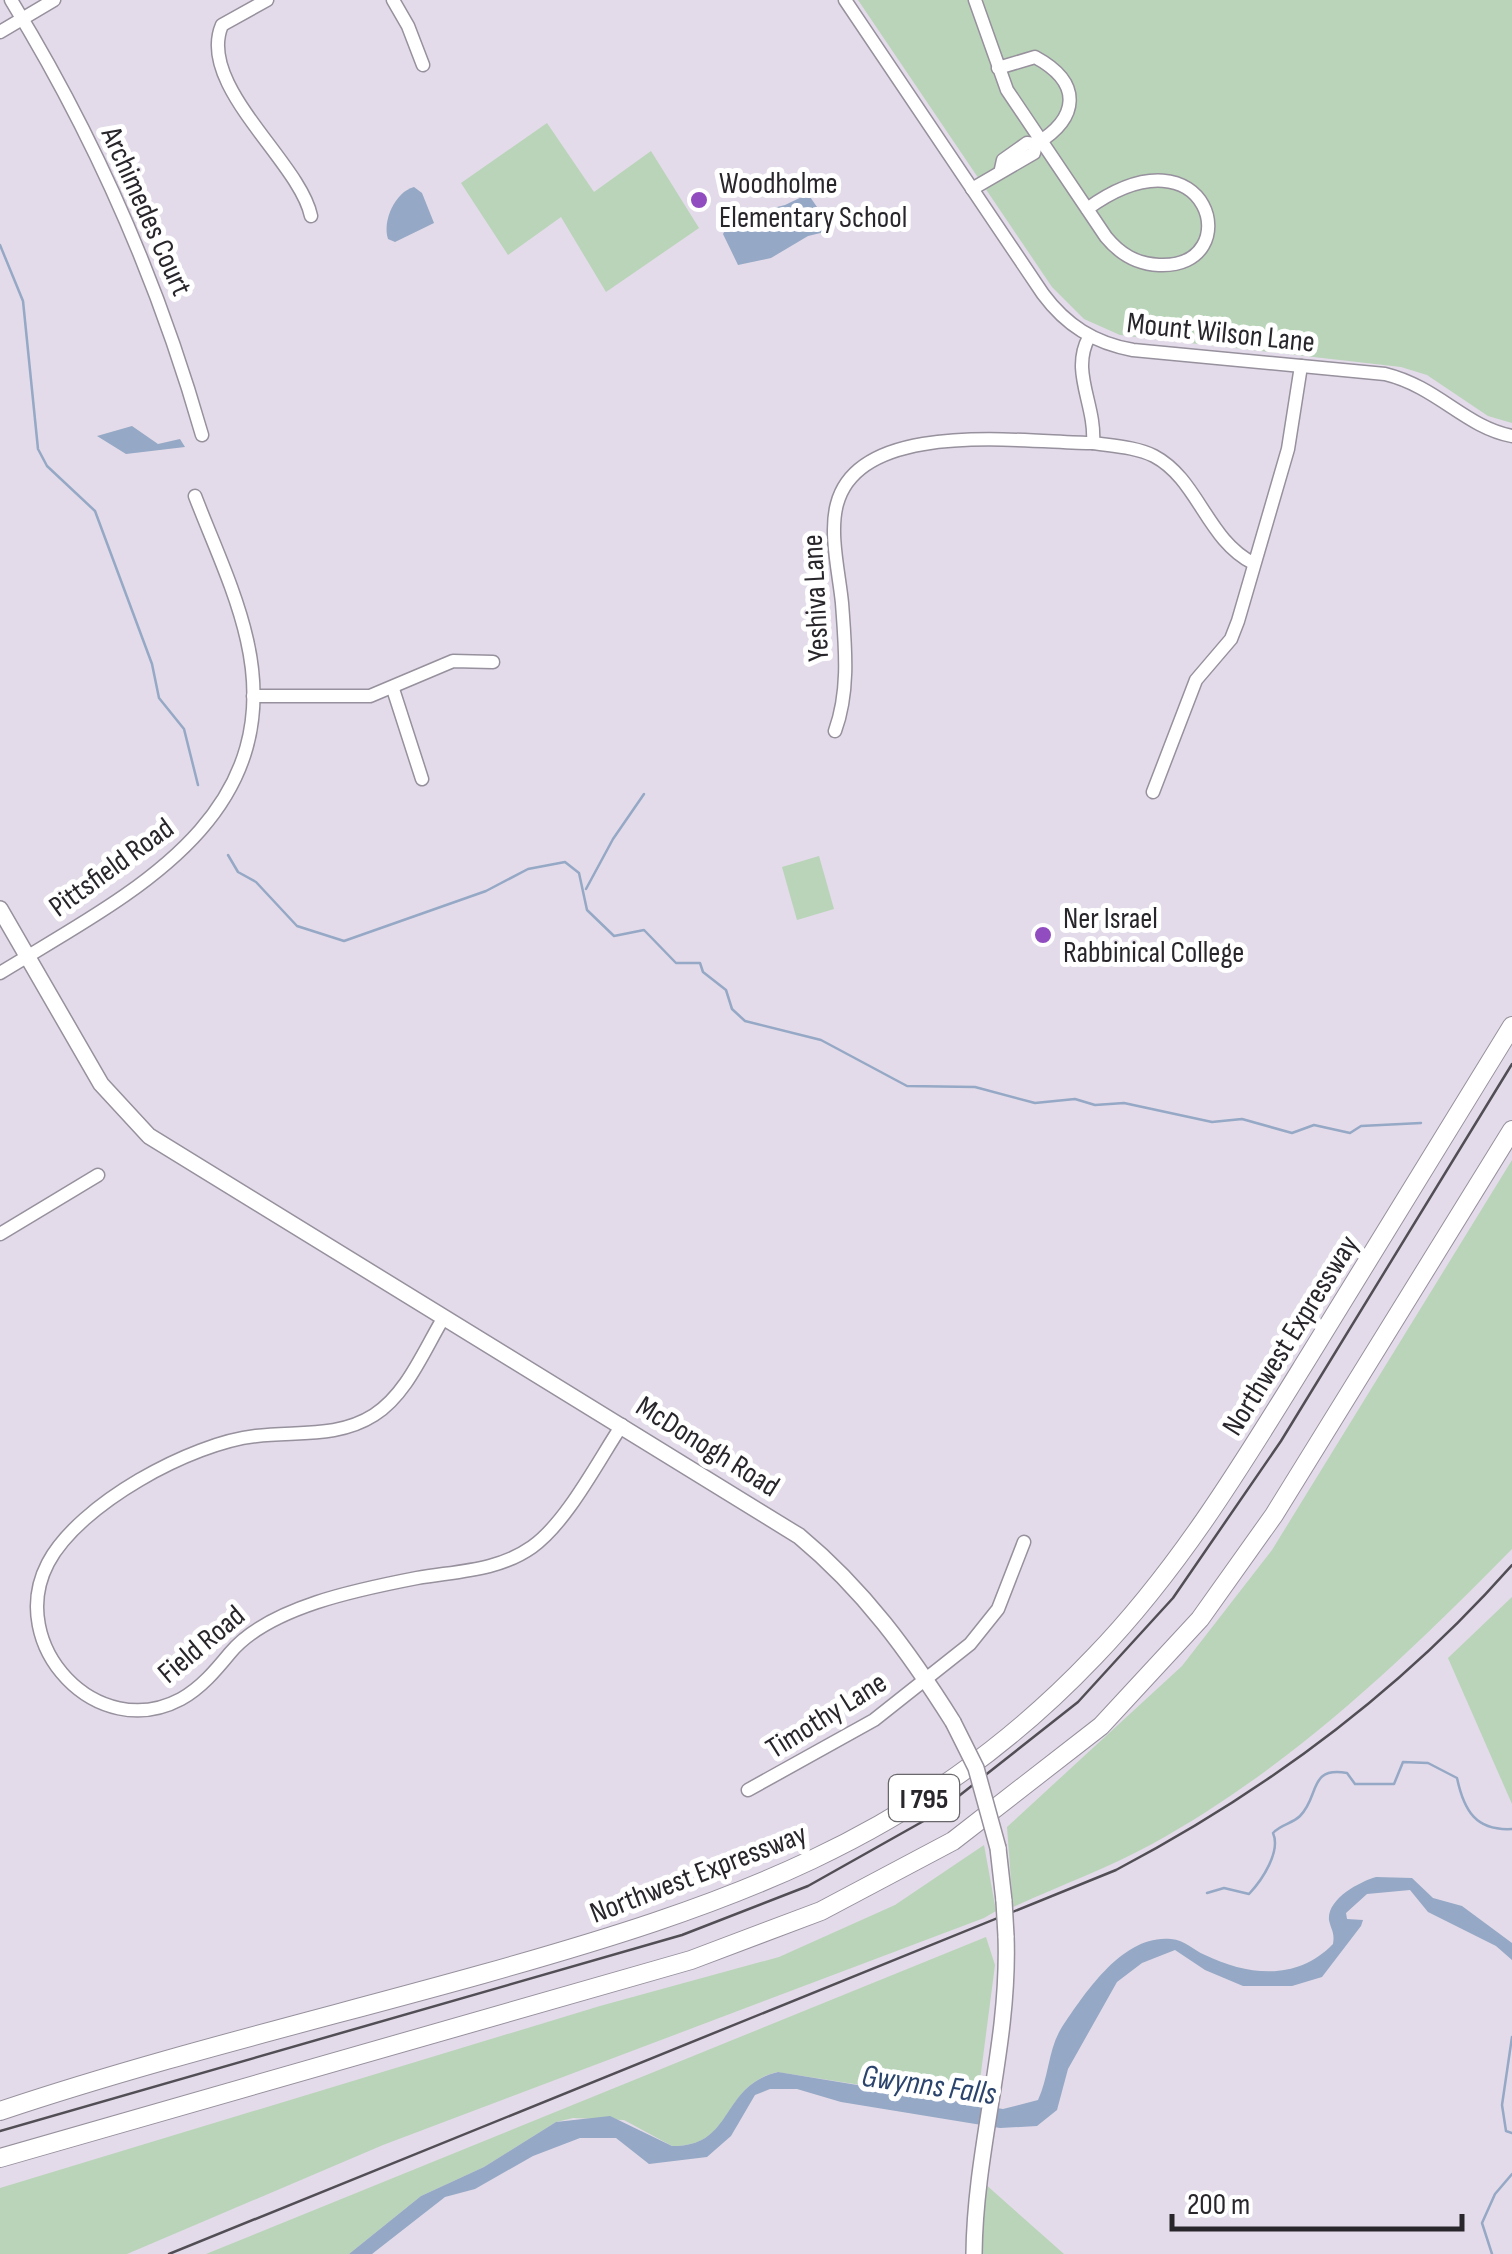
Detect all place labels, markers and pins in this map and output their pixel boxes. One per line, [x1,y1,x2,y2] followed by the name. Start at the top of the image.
[719,166,907,236] place label: Woodholme Elementary School
[688,189,710,211] marker: Woodholme Elementary School
[1063,901,1244,971] place label: Ner Israel Rabbinical College
[1032,924,1054,946] marker: Ner Israel Rabbinical College

